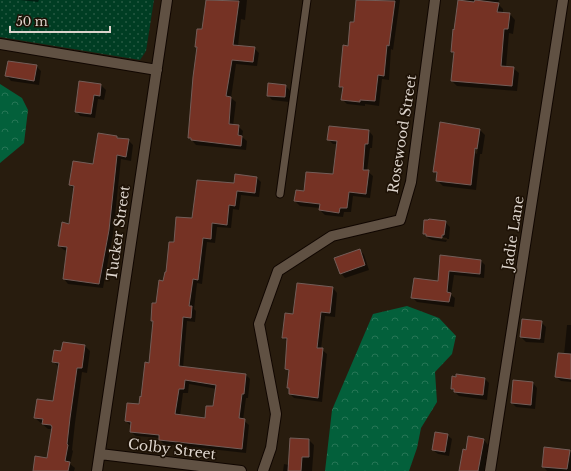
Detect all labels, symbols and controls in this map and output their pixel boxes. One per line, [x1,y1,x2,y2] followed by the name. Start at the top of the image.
[10,8,110,34] scale bar
[16,14,48,29] text: 50 m
[384,73,420,195] street label: Rosewood Street
[102,184,134,282] street label: Tucker Street
[498,195,528,273] street label: Jadie Lane
[127,435,218,463] street label: Colby Street

